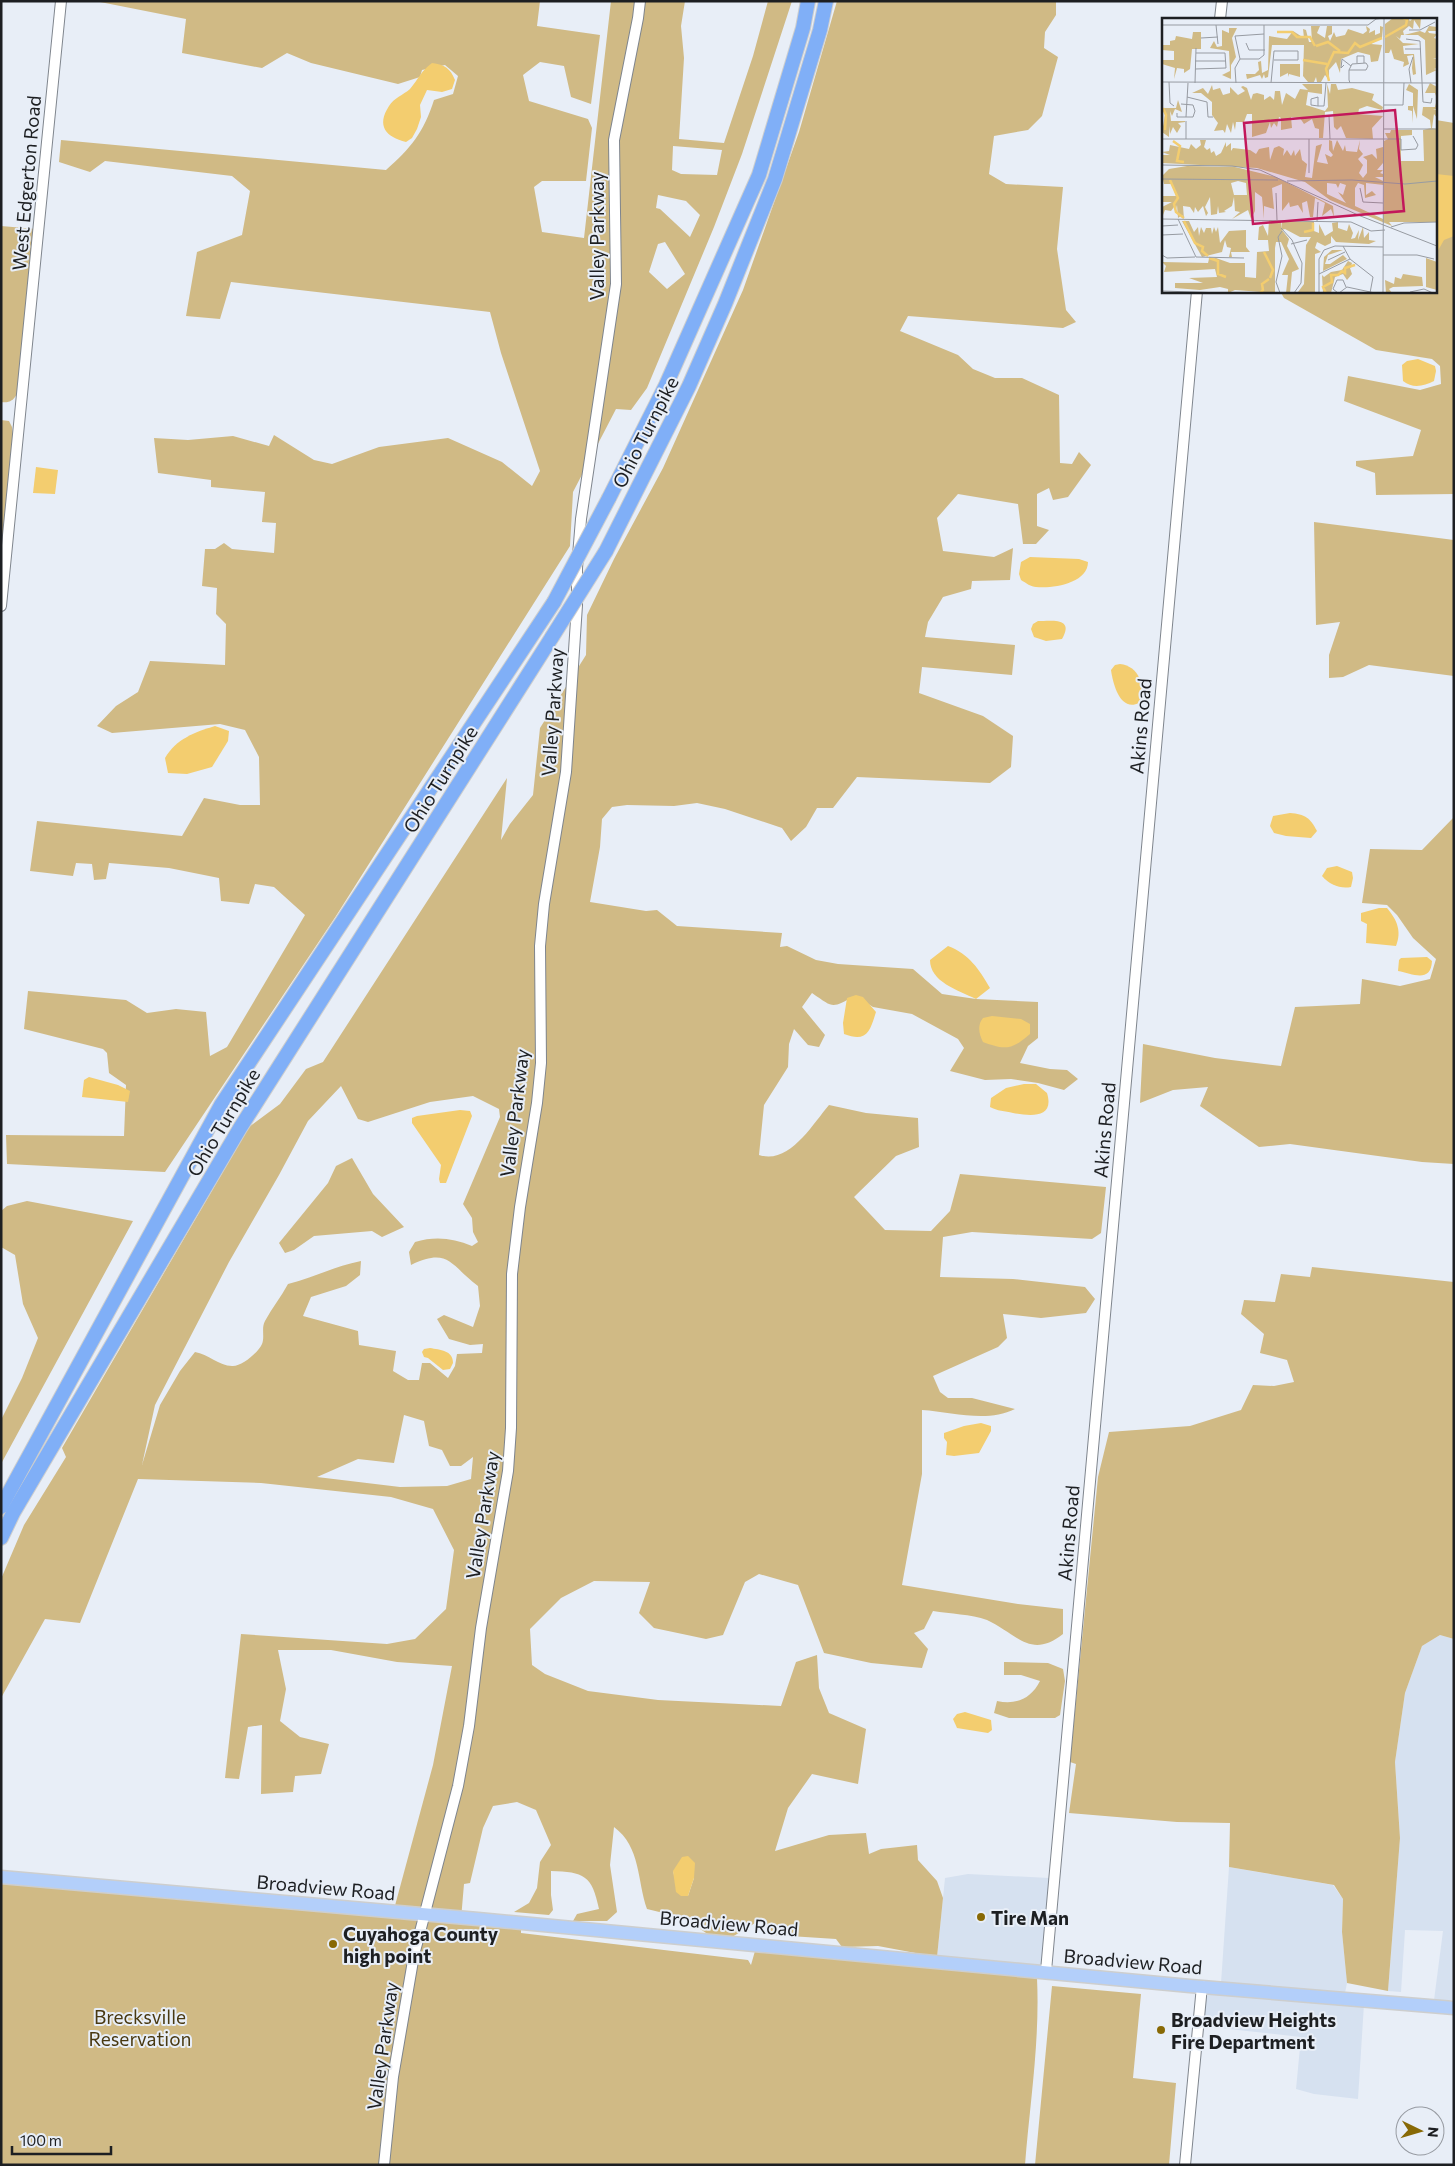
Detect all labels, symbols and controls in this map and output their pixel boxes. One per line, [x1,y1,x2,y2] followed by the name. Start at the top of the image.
[1162,18,1438,292] inset map
[7,94,45,272] street label: West Edgerton Road
[585,171,608,301] street label: Valley Parkway
[607,372,683,492] street label: Ohio Turnpike
[536,647,568,777] street label: Valley Parkway
[1124,677,1156,775] street label: Akins Road
[398,721,482,837] street label: Ohio Turnpike
[495,1047,533,1179] street label: Valley Parkway
[182,1064,264,1180] street label: Ohio Turnpike
[1088,1081,1120,1179] street label: Akins Road
[461,1449,503,1581] street label: Valley Parkway
[1052,1484,1084,1582] street label: Akins Road
[256,1869,396,1905] street label: Broadview Road
[659,1905,799,1941] street label: Broadview Road
[991,1906,1069,1929] place label: Tire Man
[975,1911,987,1923] marker: Tire Man
[343,1922,499,1967] place label: Cuyahoga County high point
[327,1938,339,1950] marker: Cuyahoga County high point
[1063,1943,1203,1979] street label: Broadview Road
[362,1980,402,2112] street label: Valley Parkway
[89,2005,191,2050] park label: Brecksville Reservation
[1171,2008,1336,2053] place label: Broadview Heights Fire Department
[1155,2024,1167,2036] marker: Broadview Heights Fire Department
[1395,2106,1445,2156] north arrow
[12,2124,111,2156] scale bar
[1425,2126,1442,2138] text: N
[20,2131,62,2149] text: 100 m

